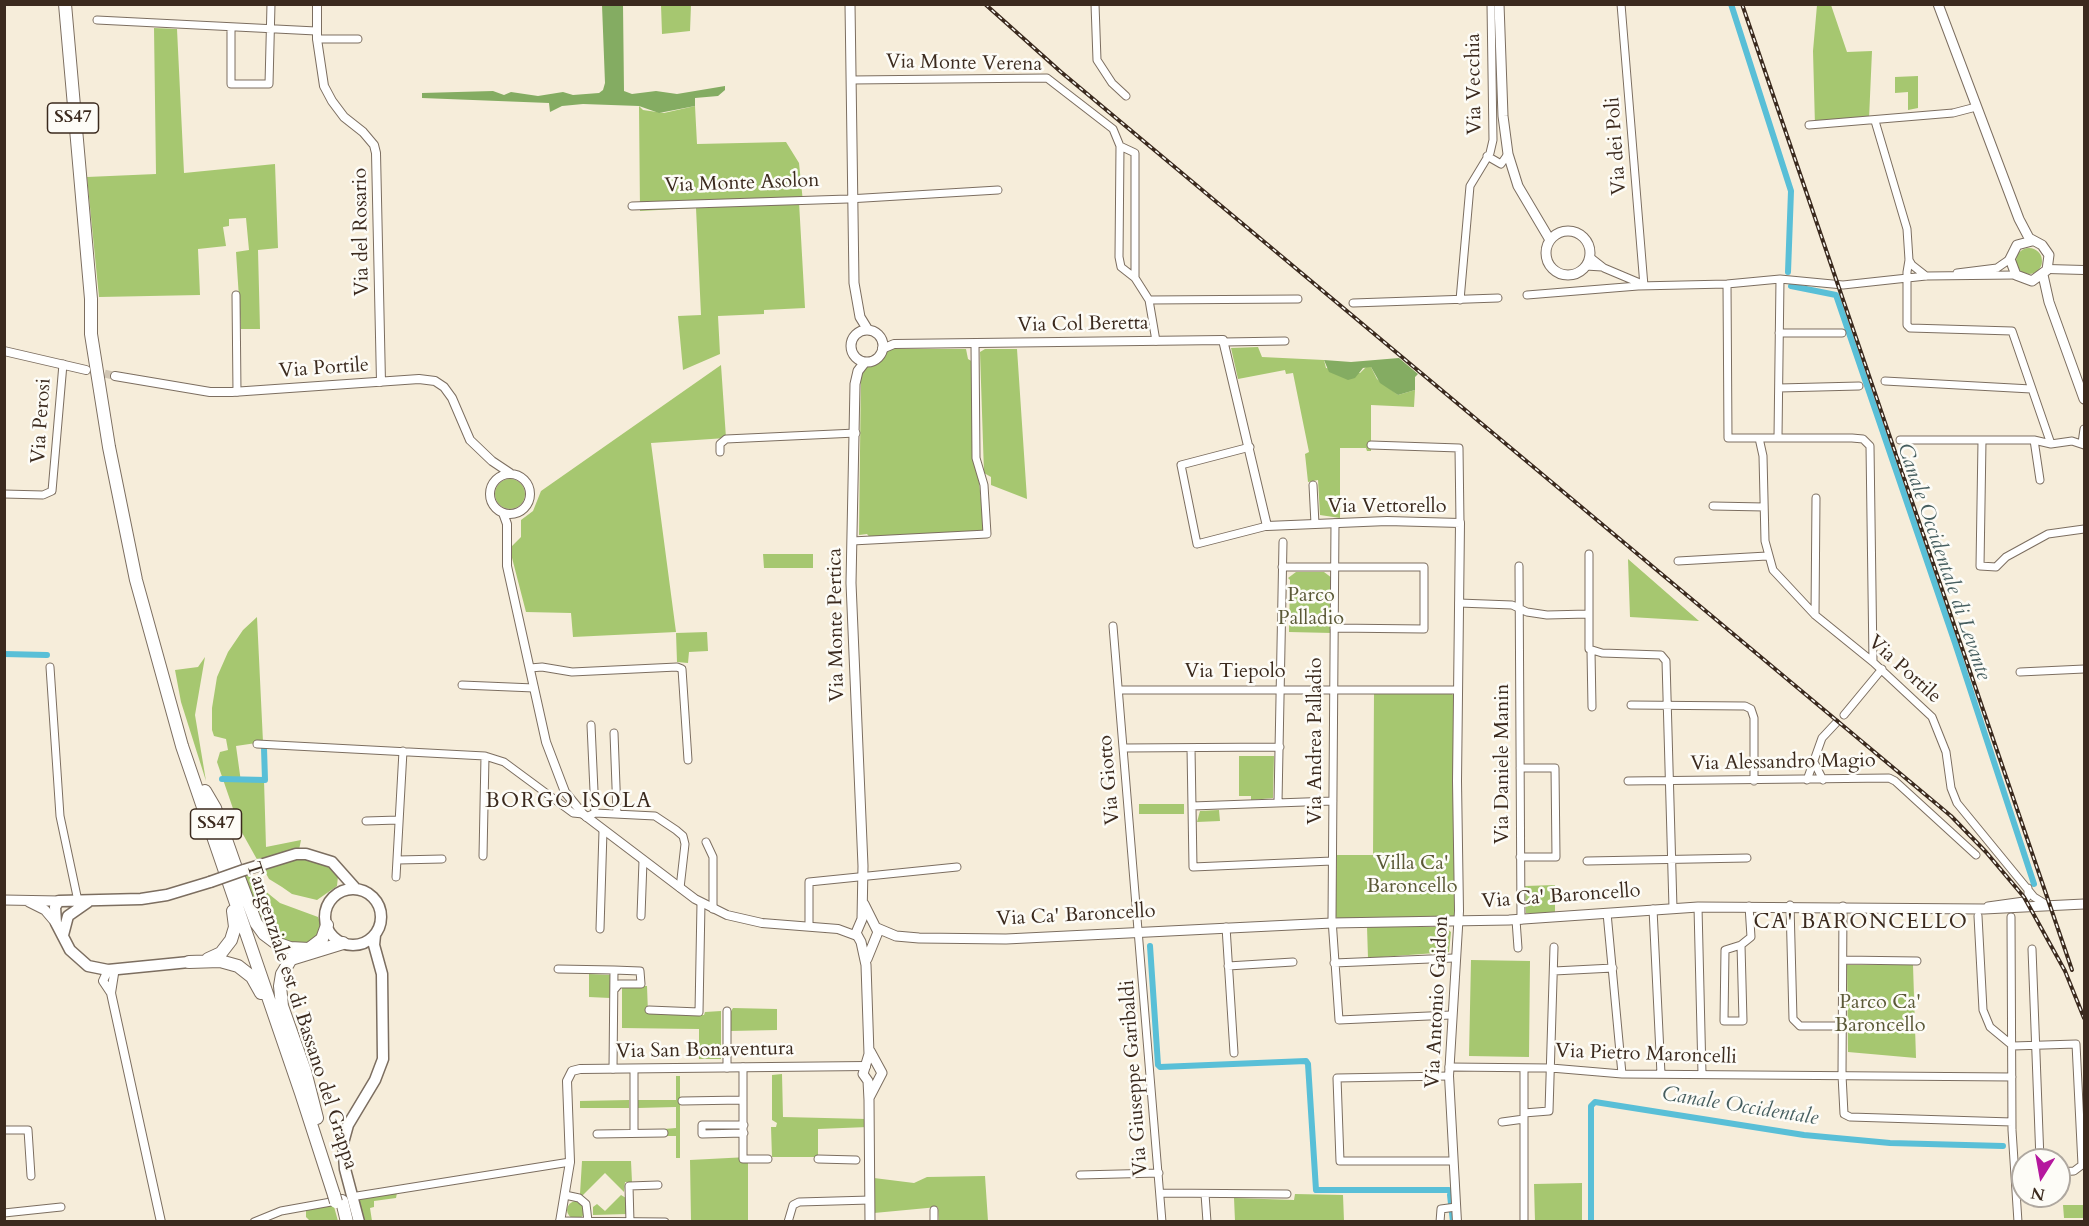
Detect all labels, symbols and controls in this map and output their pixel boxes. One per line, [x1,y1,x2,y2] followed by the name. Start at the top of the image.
[1462,33,1488,135] street label: Via Vecchia
[886,51,1042,77] street label: Via Monte Verena
[1602,96,1632,196] street label: Via dei Poli
[48,103,98,133] road number: SS47
[349,168,375,296] street label: Via del Rosario
[664,169,820,199] street label: Via Monte Asolon
[1017,312,1149,338] street label: Via Col Beretta
[278,354,370,384] street label: Via Portile
[27,377,57,465] street label: Via Perosi
[1891,440,1995,684] water label: Canale Occidentale di Levante
[1328,495,1446,519] street label: Via Vettorello
[824,548,850,702] street label: Via Monte Pertica
[1278,584,1344,631] park label: Parco Palladio
[1862,631,1946,709] street label: Via Portile
[1304,657,1328,825] street label: Via Andrea Palladio
[1184,660,1286,684] street label: Via Tiepolo
[1491,684,1515,844] street label: Via Daniele Manin
[1094,734,1126,826] street label: Via Giotto
[1690,749,1876,777] street label: Via Alessandro Magio
[485,789,653,815] district label: BORGO ISOLA
[190,809,242,839] road number: SS47
[1367,852,1457,899] park label: Villa Ca' Baroncello
[240,859,362,1173] street label: Tangenziale est di Bassano del Grappa
[1481,879,1641,915] street label: Via Ca' Baroncello
[996,900,1156,932] street label: Via Ca' Baroncello
[1754,910,1968,936] district label: CA' BARONCELLO
[1421,915,1455,1089] street label: Via Antonio Gaidon
[1116,979,1154,1177] street label: Via Giuseppe Garibaldi
[1835,991,1925,1038] park label: Parco Ca' Baroncello
[616,1037,794,1065] street label: Via San Bonaventura
[1555,1040,1737,1070] street label: Via Pietro Maroncelli
[1660,1082,1820,1132] water label: Canale Occidentale
[2011,1148,2071,1208] north arrow
[2029,1182,2047,1206] text: N

